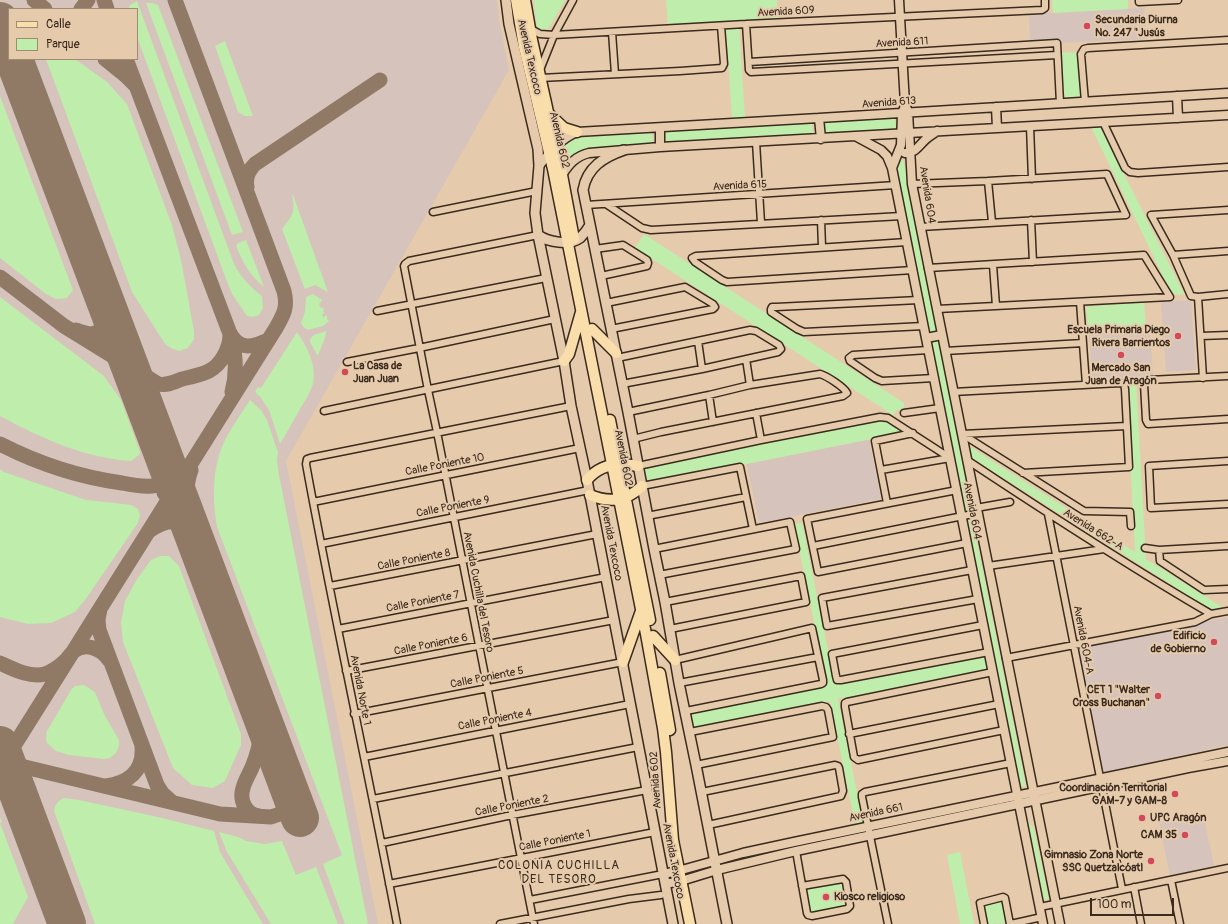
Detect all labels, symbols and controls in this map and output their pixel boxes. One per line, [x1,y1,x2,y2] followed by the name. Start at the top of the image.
[757,4,815,20] street label: Avenida 609
[8,8,138,60] legend
[1095,13,1178,39] place label: Secundaria Diurna No. 247 "Jusús
[46,17,71,32] text: Calle
[514,18,544,96] street label: Avenida Texcoco
[1082,21,1092,31] marker: Secundaria Diurna No. 247 "Jusús
[875,35,929,51] street label: Avenida 611
[46,37,80,52] text: Parque
[861,95,917,111] street label: Avenida 613
[546,110,572,170] street label: Avenida 602
[916,165,938,225] street label: Avenida 604
[713,178,767,194] street label: Avenida 615
[1067,323,1170,349] place label: Escuela Primaria Diego Rivera Barrientos
[1173,331,1183,341] marker: Escuela Primaria Diego Rivera Barrientos
[1116,350,1126,360] marker: Mercado San Juan de Aragón
[353,359,402,385] place label: La Casa de Juan Juan
[1085,361,1157,387] place label: Mercado San Juan de Aragón
[340,367,350,377] marker: La Casa de Juan Juan
[611,428,635,488] street label: Avenida 602
[404,451,486,479] street label: Calle Poniente 10
[960,481,984,541] street label: Avenida 604
[415,493,491,521] street label: Calle Poniente 9
[597,504,625,582] street label: Avenida Texcoco
[1060,506,1126,554] street label: Avenida 662-A
[460,530,496,654] street label: Avenida Cuchilla del Tesoro
[376,546,452,574] street label: Calle Poniente 8
[385,588,461,616] street label: Calle Poniente 7
[1070,604,1096,676] street label: Avenida 604-A
[1150,629,1206,655] place label: Edificio de Gobierno
[393,631,469,659] street label: Calle Poniente 6
[1209,637,1219,647] marker: Edificio de Gobierno
[347,654,373,726] street label: Avenida Norte 1
[449,664,525,692] street label: Calle Poniente 5
[1072,683,1150,709] place label: CET 1 "Walter Cross Buchanan"
[1153,691,1163,701] marker: CET 1 "Walter Cross Buchanan"
[457,706,533,734] street label: Calle Poniente 4
[647,751,665,809] street label: Avenida 602
[1059,781,1167,807] place label: Coordinación Territorial GAM-7 y GAM-8
[1170,789,1180,799] marker: Coordinación Territorial GAM-7 y GAM-8
[474,792,550,820] street label: Calle Poniente 2
[848,801,904,825] street label: Avenida 661
[1150,811,1206,825] place label: UPC Aragón
[1137,813,1147,823] marker: UPC Aragón
[659,822,687,900] street label: Avenida Texcoco
[518,828,592,854] street label: Calle Poniente 1
[1141,828,1177,842] place label: CAM 35
[1180,830,1190,840] marker: CAM 35
[1044,848,1143,874] place label: Gimnasio Zona Norte SSC Quetzalcóatl
[1146,856,1156,866] marker: Gimnasio Zona Norte SSC Quetzalcóatl
[498,859,620,887] district label: COLONIA CUCHILLA DEL TESORO
[834,890,905,904] place label: Kiosco religioso
[1092,890,1176,916] scale bar
[821,892,831,902] marker: Kiosco religioso
[1097,897,1131,912] text: 100 m

